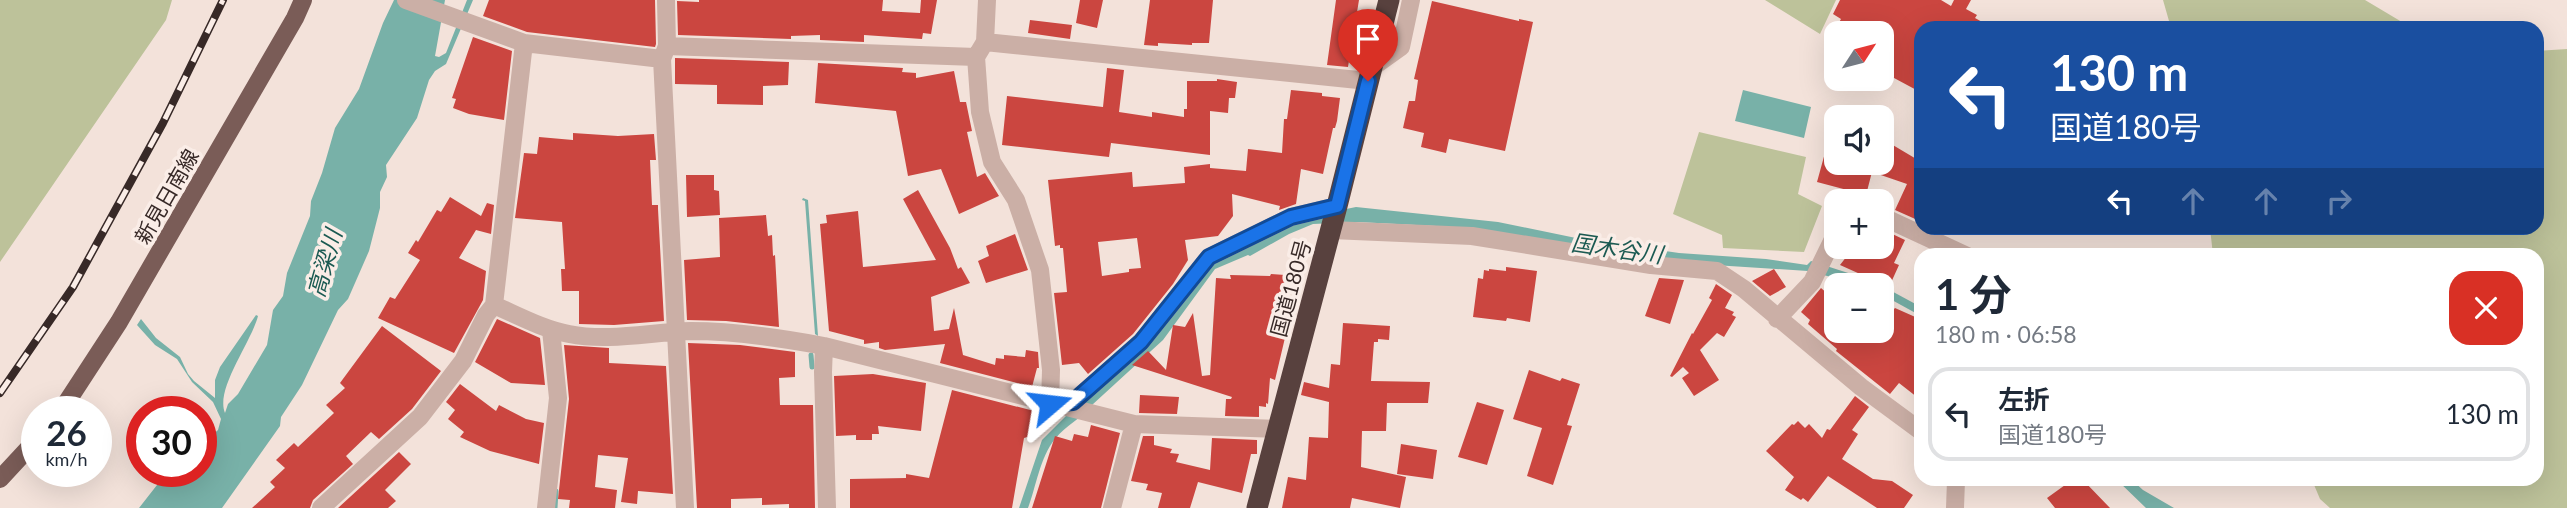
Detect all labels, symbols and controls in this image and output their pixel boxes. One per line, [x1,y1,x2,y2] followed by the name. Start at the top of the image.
[1338,9,1398,81] pin
[1349,20,1387,58] icon: arrive
[1824,21,1894,91] north arrow
[1824,21,1894,343] map controls
[2050,43,2188,101] text: 130 m
[1935,49,2026,140] icon: left
[1824,105,1894,175] button: sound
[2050,107,2202,146] text: 国道180号
[129,144,203,248] street label: 新見日南線
[2101,182,2139,220] icon: left
[2174,182,2212,220] icon: ahead
[2247,182,2285,220] icon: ahead
[2320,182,2358,220] icon: right
[1824,189,1894,259] button: +
[301,223,348,300] water label: 高梁川
[1569,228,1667,269] water label: 国木谷川
[1265,237,1315,339] street label: 国道180号
[1935,269,2012,319] text: 1 分
[2449,271,2523,345] button: close
[1824,273,1894,343] button: −
[1935,320,2077,348] text: 180 m · 06:58
[1013,367,1087,441] position arrow
[1998,383,2050,415] text: 左折
[1939,395,1977,433] icon: left
[126,396,217,487] speed limit sign: 30
[2446,398,2519,430] text: 130 m
[46,411,87,453] text: 26
[1998,420,2107,448] text: 国道180号
[45,448,88,470] text: km/h

